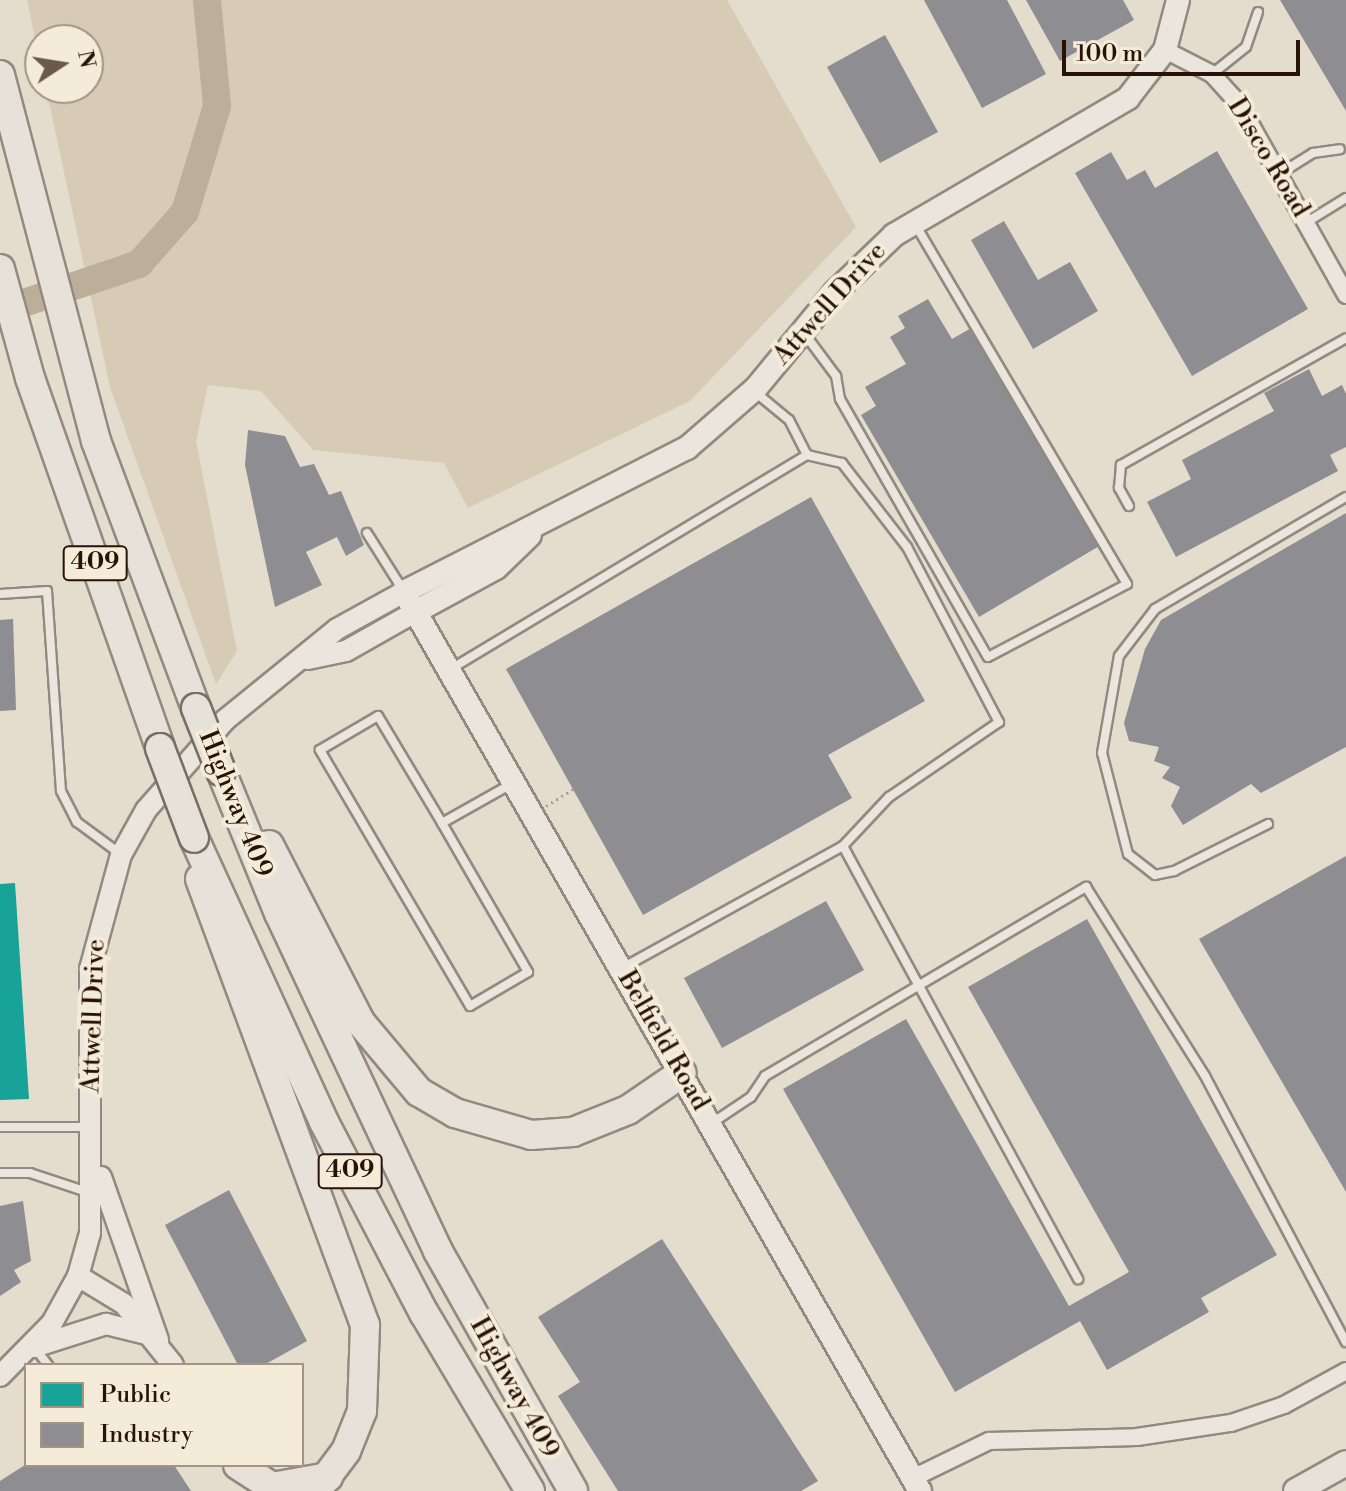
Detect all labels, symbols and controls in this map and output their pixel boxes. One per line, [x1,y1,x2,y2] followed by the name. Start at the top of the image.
[24,24,104,104] north arrow
[1066,24,1304,74] scale bar
[1076,39,1143,69] text: 100 m
[71,48,101,71] text: N
[1220,93,1316,223] street label: Disco Road
[767,236,893,372] street label: Attwell Drive
[61,543,129,583] road number: 409
[191,726,279,882] street label: Highway 409
[76,938,112,1094] street label: Attwell Drive
[610,966,716,1116] street label: Belfield Road
[316,1151,384,1191] road number: 409
[463,1312,565,1464] street label: Highway 409
[24,1363,304,1467] legend
[100,1380,171,1410] text: Public
[100,1420,193,1450] text: Industry

